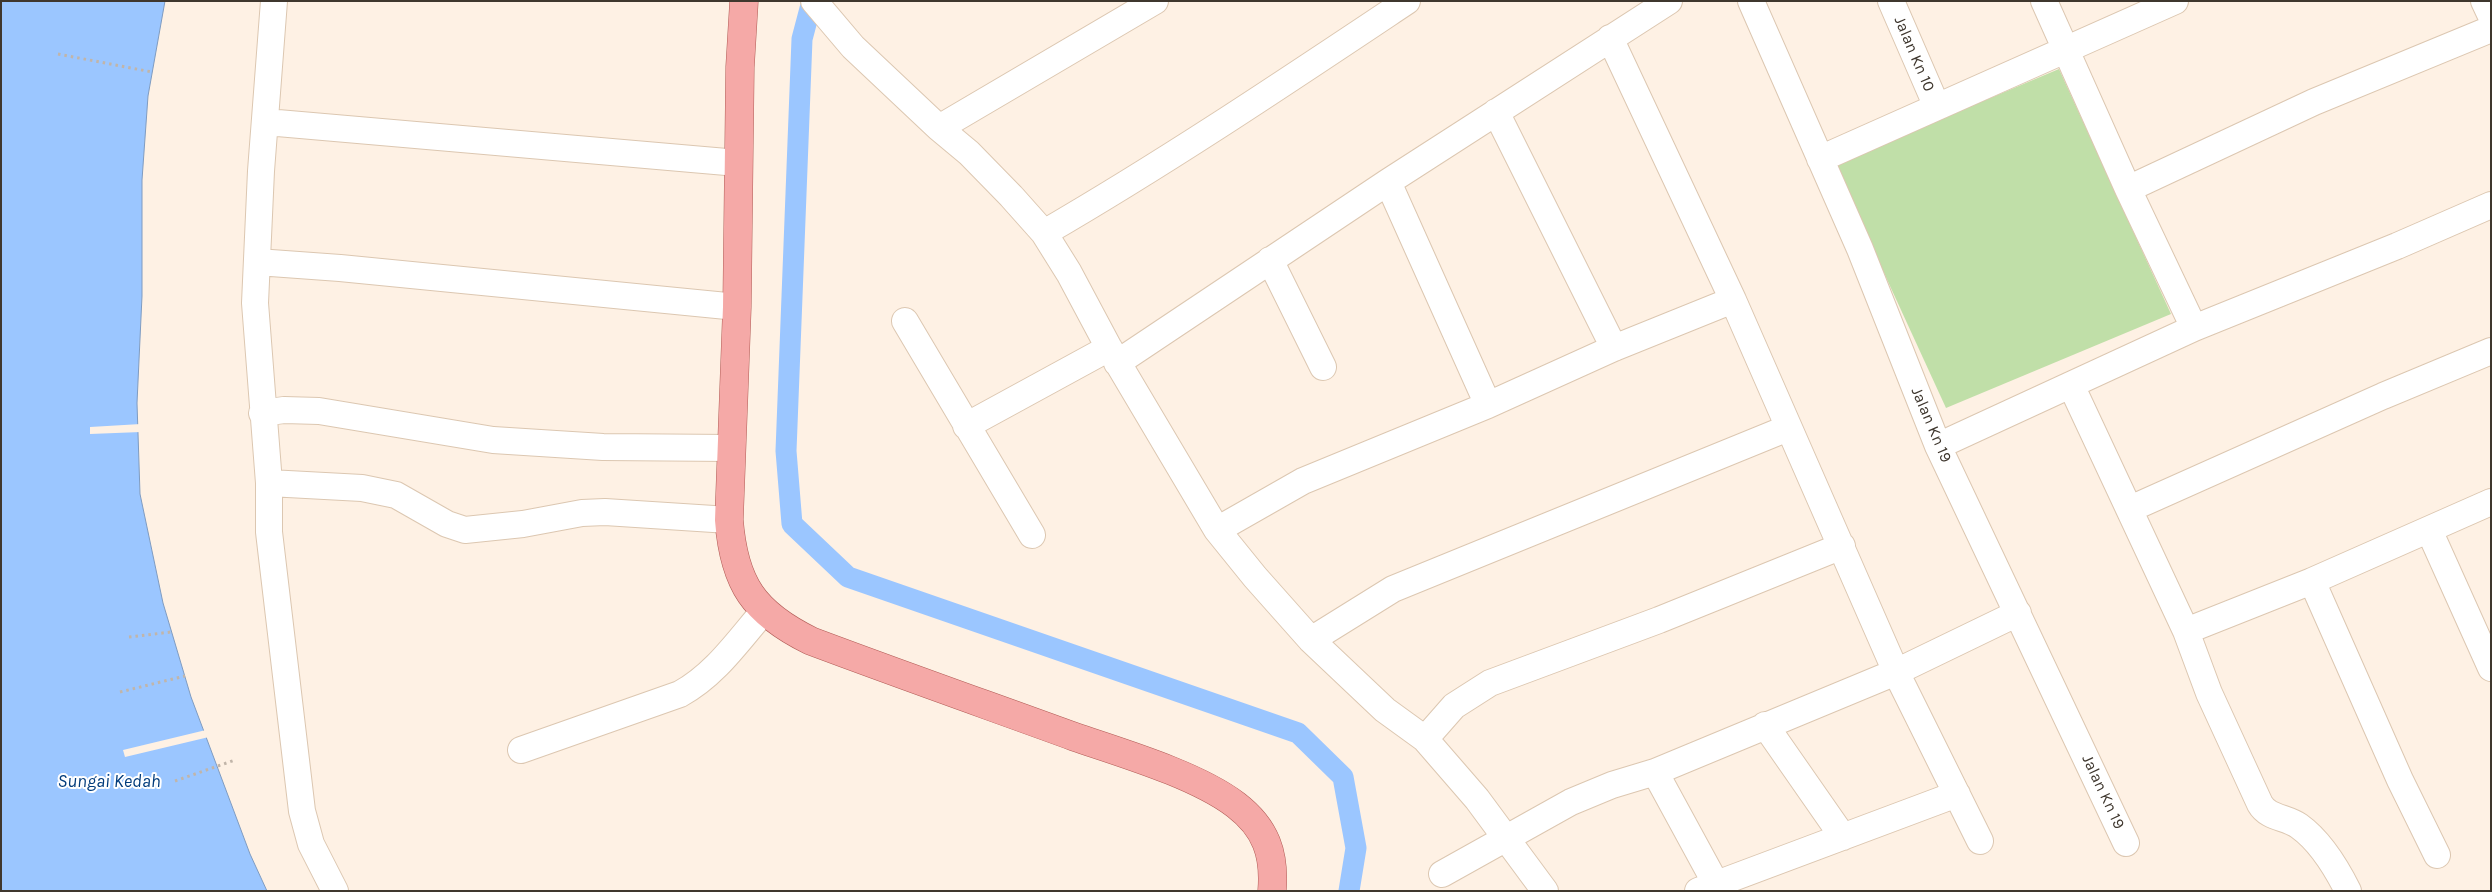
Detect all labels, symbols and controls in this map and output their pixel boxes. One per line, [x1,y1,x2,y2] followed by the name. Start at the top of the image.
[1890,13,1938,95] street label: Jalan Kn 10
[1907,385,1955,465] street label: Jalan Kn 19
[2077,752,2129,832] street label: Jalan Kn 19
[58,771,160,793] water label: Sungai Kedah

